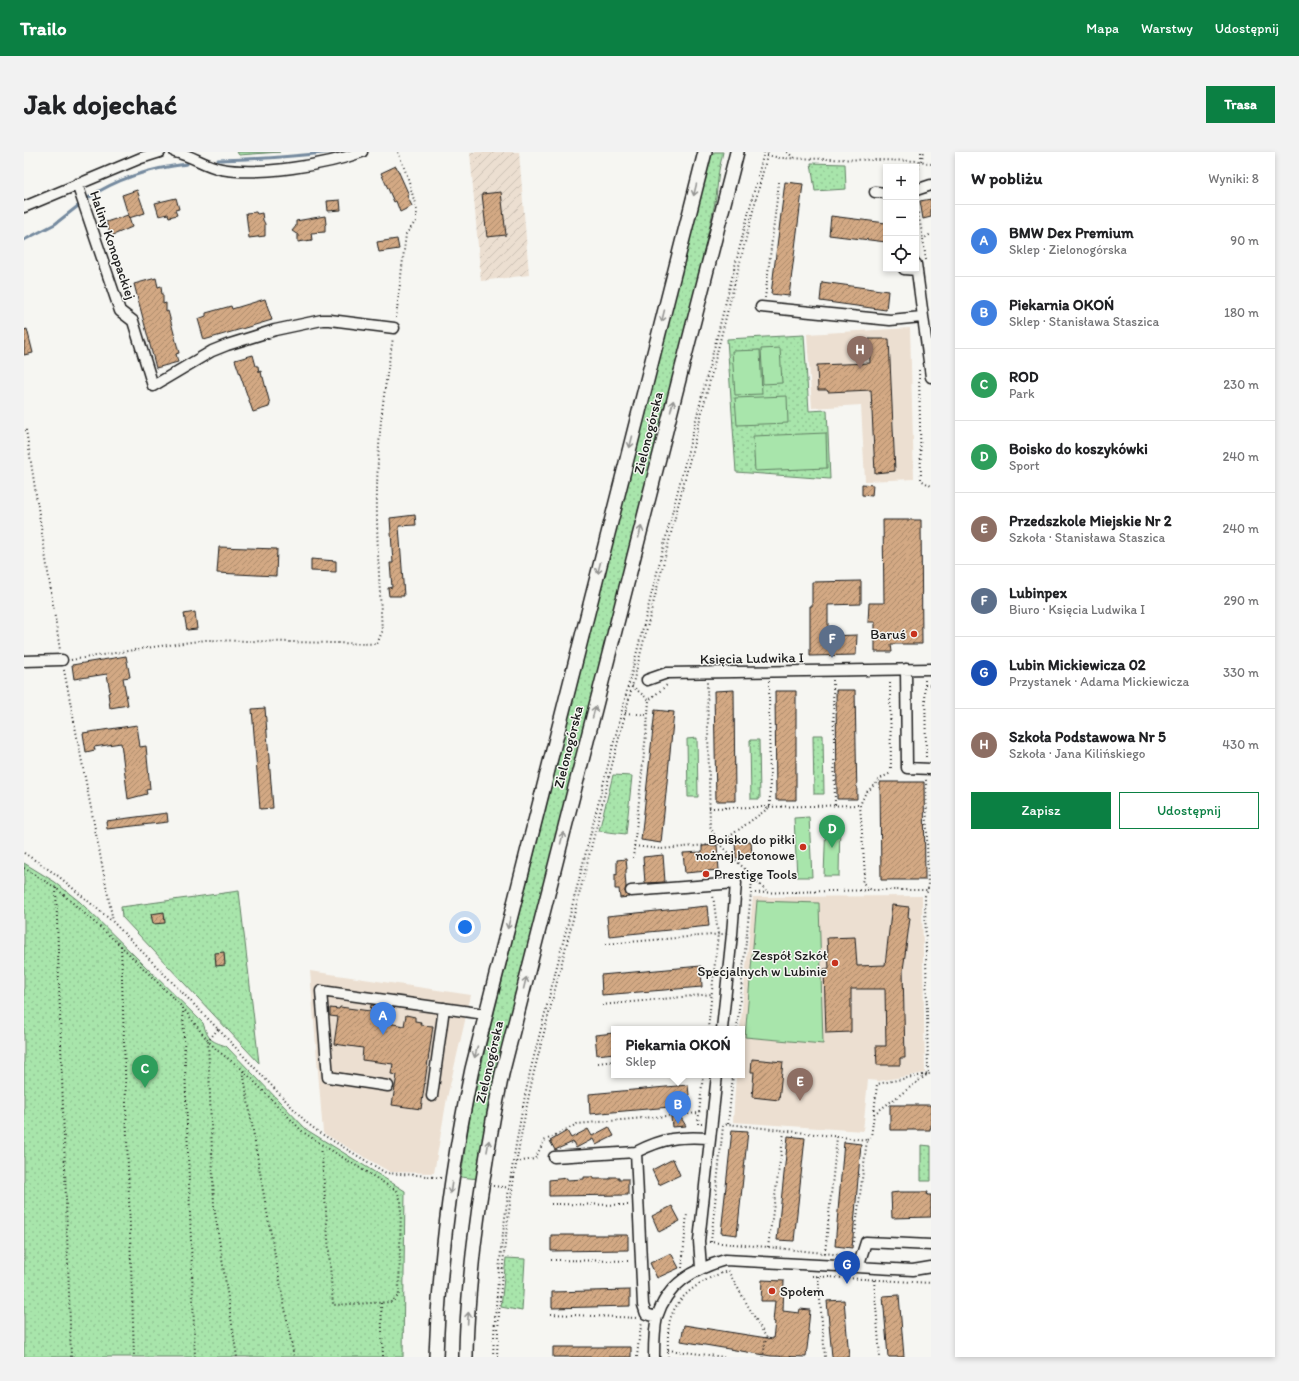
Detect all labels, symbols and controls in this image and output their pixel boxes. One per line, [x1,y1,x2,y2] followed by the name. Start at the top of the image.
[20,17,67,40] text: Trailo
[1086,20,1119,37] text: Mapa
[1141,20,1193,37] text: Warstwy
[1215,20,1279,37] text: Udostępnij
[1206,86,1275,123] button: Trasa
[24,87,177,121] text: Jak dojechać
[883,164,919,272] map controls
[883,164,919,200] button: +
[971,168,1042,188] text: W pobliżu
[1208,171,1259,186] text: Wyniki: 8
[691,183,698,196] one-way arrow
[86,188,139,302] street label: Haliny Konopackiej
[883,200,919,236] button: −
[1009,224,1134,242] text: BMW Dex Premium
[980,233,988,248] text: A
[1230,233,1259,248] text: 90 m
[883,236,919,272] button: locate
[1009,242,1127,257] text: Sklep · Zielonogórska
[1009,296,1114,314] text: Piekarnia OKOŃ
[980,305,988,320] text: B
[1224,305,1259,320] text: 180 m
[659,309,666,322] one-way arrow
[1009,314,1159,329] text: Sklep · Stanisława Staszica
[847,336,873,369] pin: H
[1009,368,1038,386] text: ROD
[980,377,988,392] text: C
[1223,377,1259,392] text: 230 m
[1009,386,1035,401] text: Park
[630,390,667,476] street label: Zielonogórska
[669,399,676,412] one-way arrow
[627,435,634,448] one-way arrow
[1009,440,1148,458] text: Boisko do koszykówki
[980,449,988,464] text: D
[1222,449,1259,464] text: 240 m
[1009,458,1040,473] text: Sport
[1009,512,1172,530] text: Przedszkole Miejskie Nr 2
[980,521,988,536] text: E
[1222,521,1259,536] text: 240 m
[636,525,644,538] one-way arrow
[1009,530,1165,545] text: Szkoła · Stanisława Staszica
[595,561,602,574] one-way arrow
[1009,584,1067,602] text: Lubinpex
[981,593,987,608] text: F
[1223,593,1259,608] text: 290 m
[1009,602,1145,617] text: Biuro · Księcia Ludwika I
[819,625,845,658] pin: F
[870,626,906,643] place label: Baruś
[909,629,919,639] marker: Baruś
[700,649,804,668] street label: Księcia Ludwika I
[1009,656,1146,674] text: Lubin Mickiewicza 02
[980,665,988,680] text: G
[1223,665,1259,680] text: 330 m
[1009,674,1189,689] text: Przystanek · Adama Mickiewicza
[550,704,587,790] street label: Zielonogórska
[591,706,598,719] one-way arrow
[1009,728,1166,746] text: Szkoła Podstawowa Nr 5
[980,737,989,752] text: H
[1222,737,1259,752] text: 430 m
[1009,746,1145,761] text: Szkoła · Jana Kilińskiego
[971,792,1111,829] button: Zapisz
[1119,792,1259,829] button: Udostępnij
[819,815,845,848] pin: D
[695,831,795,864] place label: Boisko do piłki nożnej betonowe
[558,832,566,845] one-way arrow
[798,842,808,852] marker: Boisko do piłki nożnej betonowe
[714,866,797,883] place label: Prestige Tools
[701,869,711,879] marker: Prestige Tools
[504,916,512,929] one-way arrow
[455,917,475,937] your location
[697,947,827,980] place label: Zespół Szkół Specjalnych w Lubinie
[830,958,840,968] marker: Zespół Szkół Specjalnych w Lubinie
[521,977,529,990] one-way arrow
[370,1002,396,1035] pin: A
[472,1019,507,1105] street label: Zielonogórska
[611,1026,745,1078] popup
[625,1036,731,1054] text: Piekarnia OKOŃ
[472,1045,479,1058] one-way arrow
[625,1054,656,1069] text: Sklep
[132,1055,158,1088] pin: C
[787,1068,813,1101] pin: E
[665,1091,691,1124] pin: B
[484,1140,492,1153] one-way arrow
[447,1181,455,1194] one-way arrow
[834,1251,860,1284] pin: G
[780,1283,825,1300] place label: Społem
[767,1286,777,1296] marker: Społem
[465,1312,472,1325] one-way arrow

